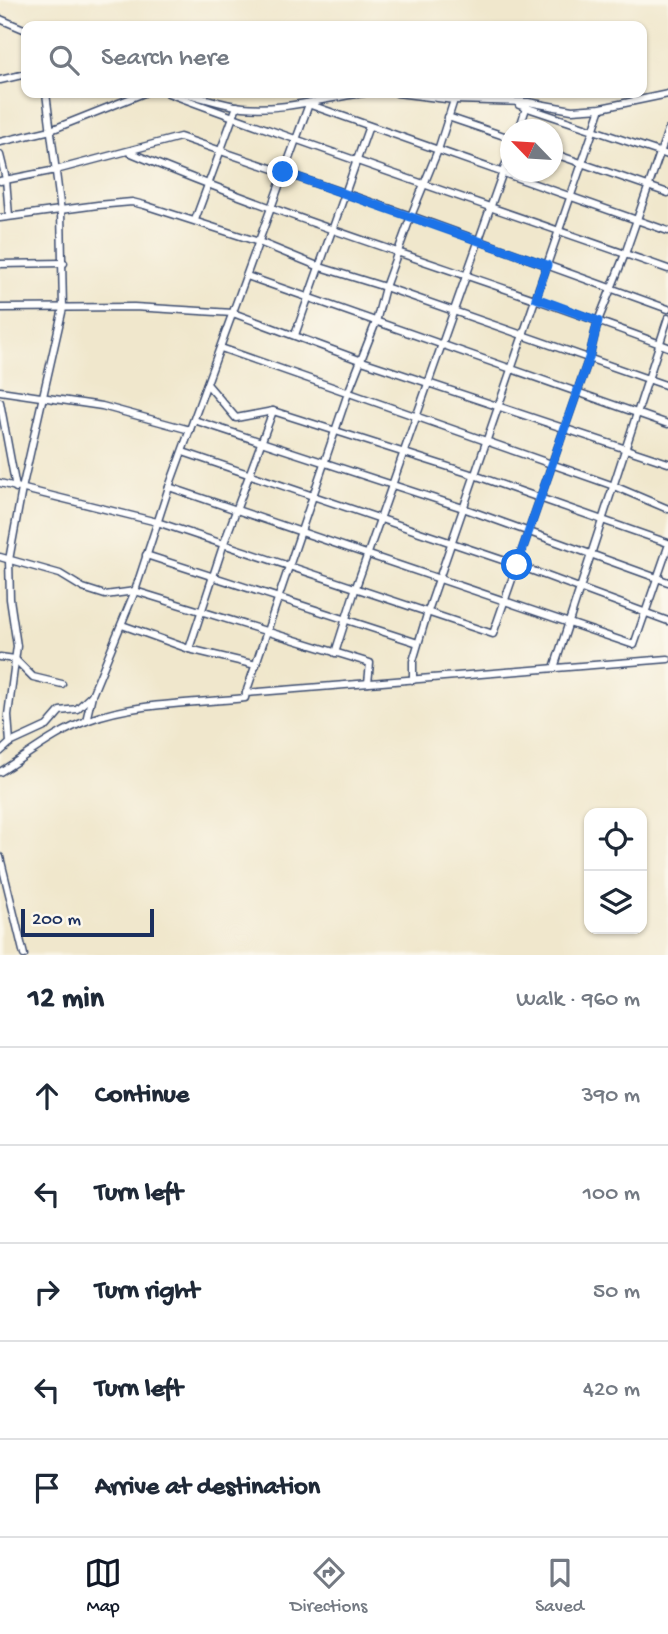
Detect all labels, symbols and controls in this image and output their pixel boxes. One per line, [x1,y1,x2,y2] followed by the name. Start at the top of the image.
[21,21,647,98] search box
[45,41,83,79] icon: search
[101,44,229,75] text: Search here
[500,119,563,182] north arrow
[267,156,298,187] route end
[501,549,532,580] route start
[584,808,647,934] map controls
[584,808,647,871] button: locate
[584,871,647,934] button: layers
[21,906,154,938] scale bar
[32,909,81,932] text: 200 m
[28,983,104,1018] text: 12 min
[516,987,640,1014] text: Walk · 960 m
[28,1077,66,1115] icon: ahead
[95,1081,189,1112] text: Continue
[582,1083,640,1110] text: 390 m
[28,1175,66,1213] icon: left
[95,1179,183,1210] text: Turn left
[583,1181,640,1208] text: 100 m
[28,1273,66,1311] icon: right
[95,1277,199,1308] text: Turn right
[593,1279,640,1306] text: 50 m
[28,1371,66,1409] icon: left
[95,1375,183,1406] text: Turn left
[583,1377,640,1404] text: 420 m
[28,1469,66,1507] icon: arrive
[95,1473,320,1504] text: Arrive at destination
[84,1554,122,1619] tab: Map
[290,1554,367,1619] tab: Directions
[535,1554,584,1619] tab: Saved

